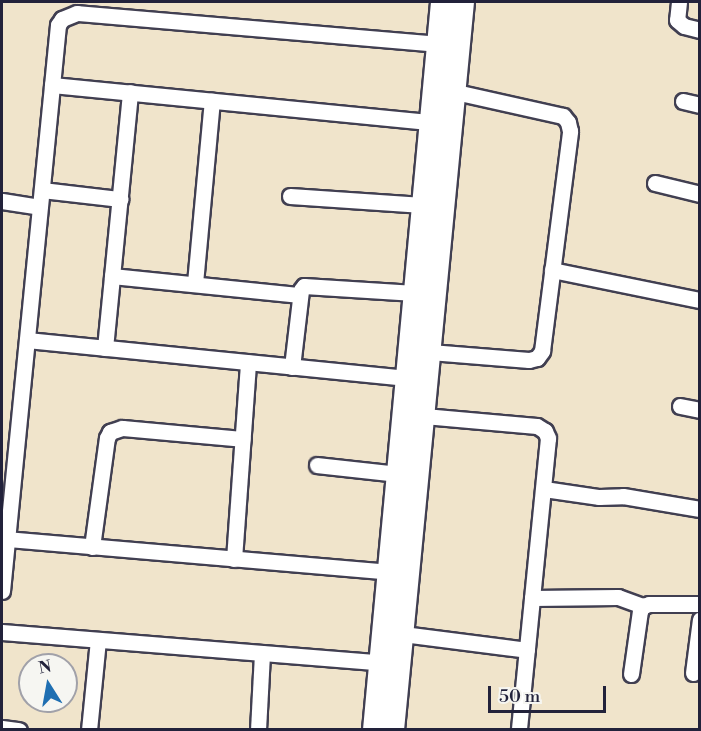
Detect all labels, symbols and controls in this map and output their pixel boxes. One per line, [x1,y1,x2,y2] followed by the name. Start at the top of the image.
[18,653,78,713] north arrow
[37,656,53,678] text: N
[491,674,610,712] scale bar
[499,685,540,708] text: 50 m

